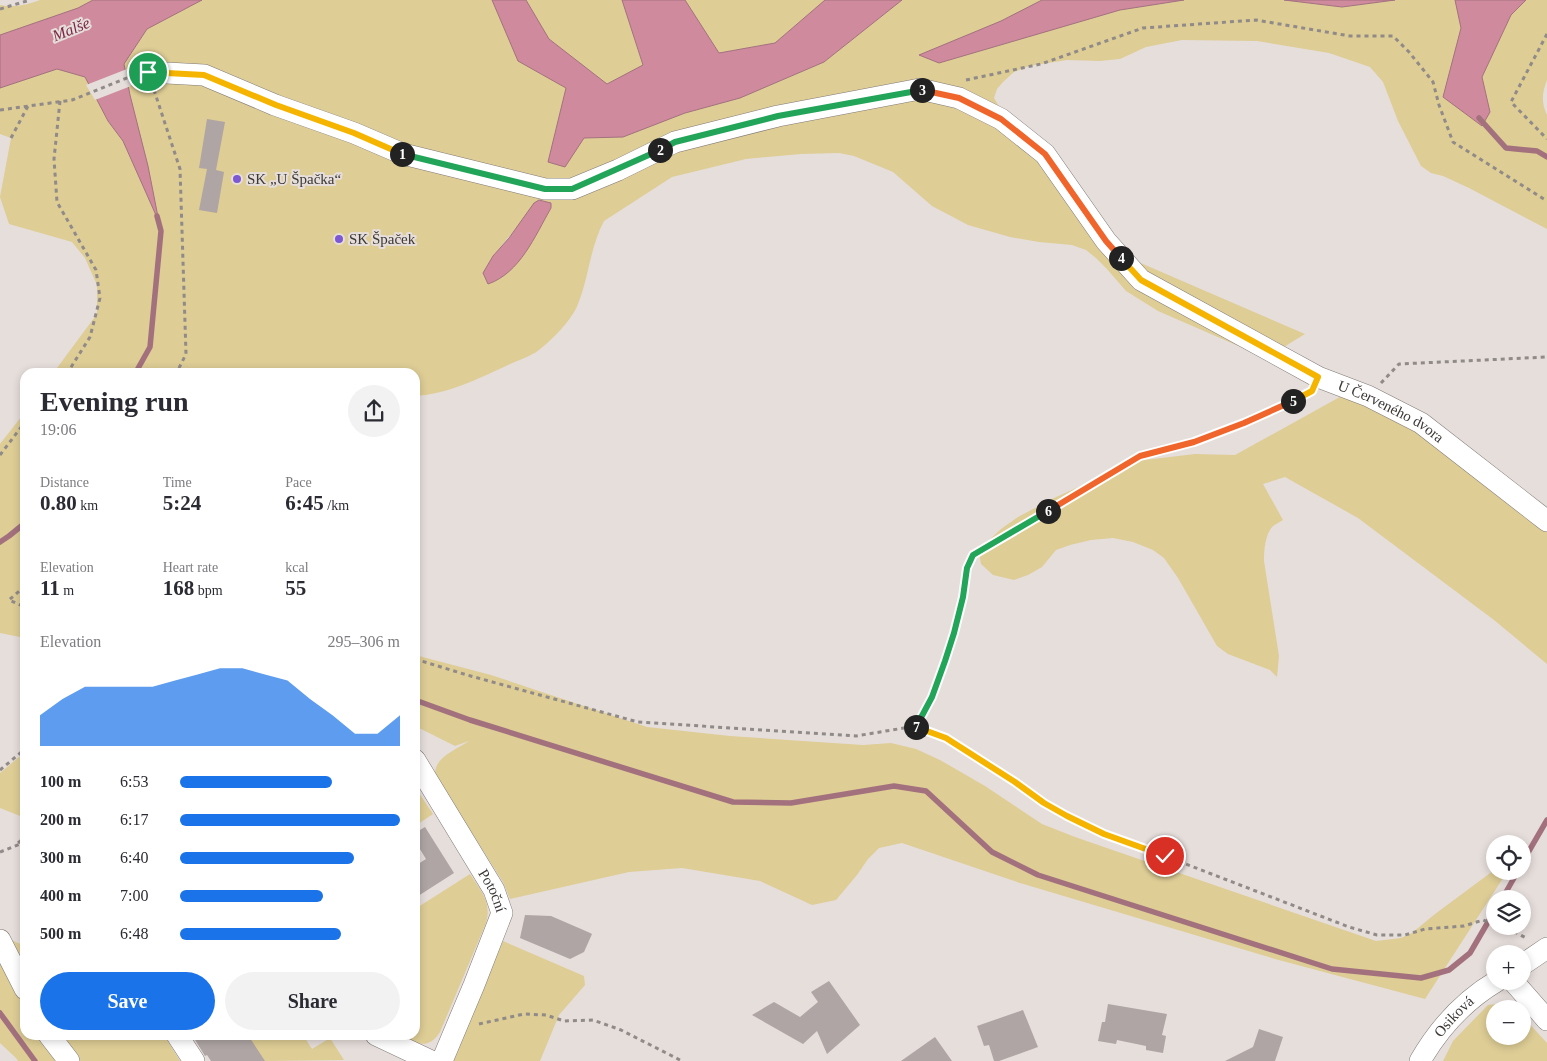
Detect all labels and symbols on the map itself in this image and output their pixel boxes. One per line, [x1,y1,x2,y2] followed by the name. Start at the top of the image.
[49,14,92,45] water label: Malše
[127,51,169,93] pin
[910,78,934,102] pin: 3
[648,138,672,162] pin: 2
[390,142,414,166] pin: 1
[247,171,341,187] place label: SK „U Špačka“
[231,173,243,185] marker: SK „U Špačka“
[349,231,416,247] place label: SK Špaček
[333,233,345,245] marker: SK Špaček
[1108,246,1134,270] pin: 4
[1336,377,1447,446] street label: U Červeného dvora
[1280,388,1306,414] pin: 5
[1036,498,1060,524] pin: 6
[904,714,928,740] pin: 7
[1144,835,1186,877] pin
[475,866,509,914] street label: Potoční
[1431,993,1477,1040] street label: Osiková

